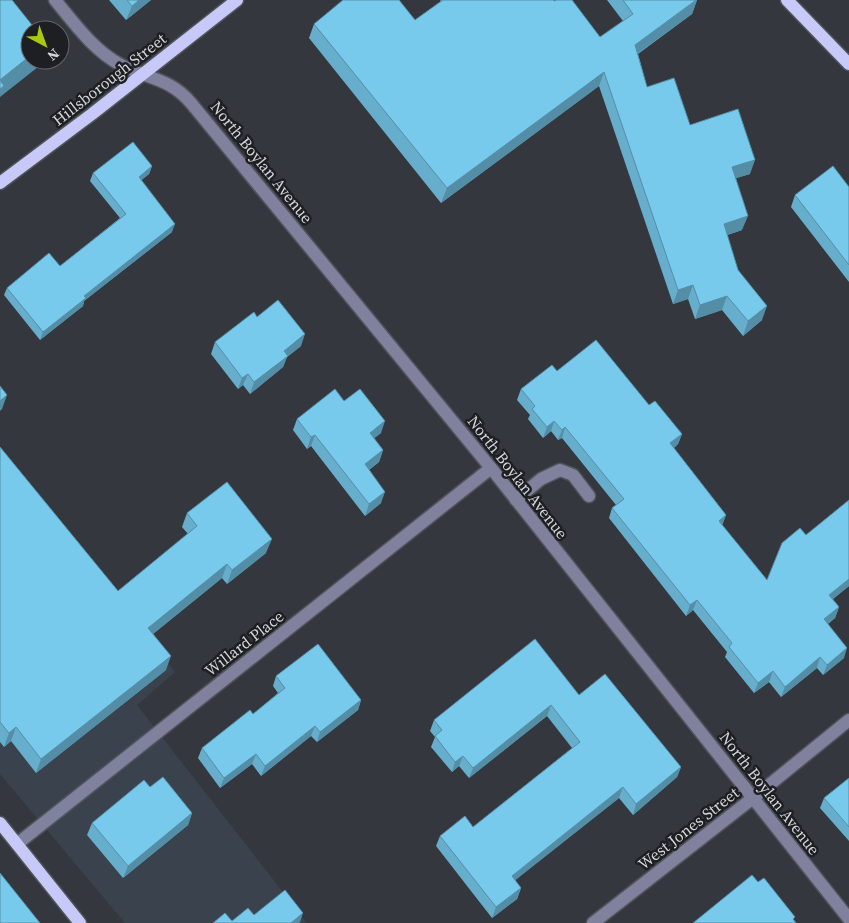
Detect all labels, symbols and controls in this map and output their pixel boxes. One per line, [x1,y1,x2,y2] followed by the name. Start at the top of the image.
[20,20,70,70] north arrow
[47,27,171,130] street label: Hillsborough Street
[43,44,64,66] text: N
[206,96,318,228] street label: North Boylan Avenue
[463,411,573,543] street label: North Boylan Avenue
[200,605,288,681] street label: Willard Place
[715,727,825,859] street label: North Boylan Avenue
[633,781,744,874] street label: West Jones Street

